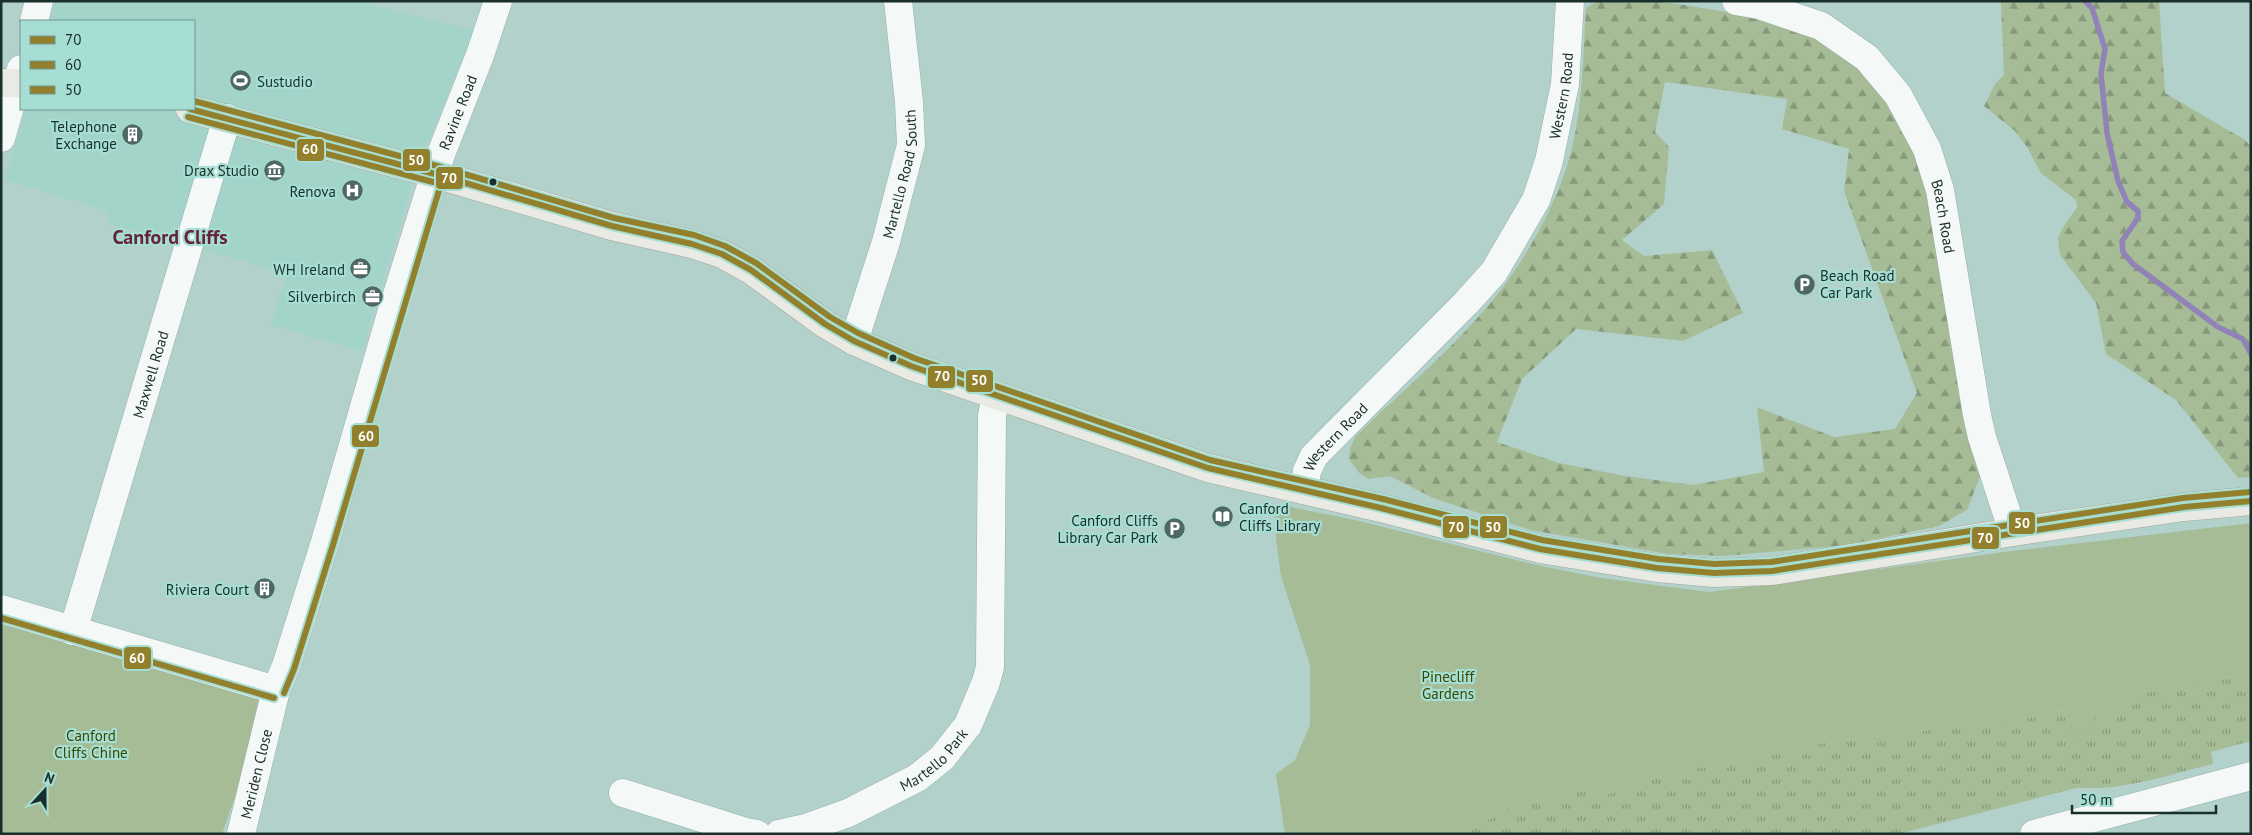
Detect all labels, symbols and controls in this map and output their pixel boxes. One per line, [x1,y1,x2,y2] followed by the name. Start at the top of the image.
[20,20,195,110] legend
[65,30,81,49] text: 70
[1544,52,1576,141] street label: Western Road
[65,55,81,74] text: 60
[229,69,253,93] sports icon: Sustudio
[257,72,313,91] place label: Sustudio
[434,72,481,153] street label: Ravine Road
[65,80,81,99] text: 50
[878,109,921,240] street label: Martello Road South
[51,117,117,153] place label: Telephone Exchange
[121,123,145,147] building icon: Telephone Exchange
[296,138,325,162] line badge: 60
[302,140,318,158] text: 60
[402,148,431,172] line badge: 50
[408,151,424,169] text: 50
[263,158,287,182] museum icon: Drax Studio
[184,161,259,180] place label: Drax Studio
[435,166,464,190] line badge: 70
[441,169,457,187] text: 70
[488,177,498,187] unlabelled marker
[1928,177,1960,255] street label: Beach Road
[340,179,364,203] hospital icon: Renova
[289,182,336,201] place label: Renova
[112,224,228,250] district label: Canford Cliffs
[349,257,373,281] office icon: WH Ireland
[273,260,345,279] place label: WH Ireland
[1820,266,1895,302] place label: Beach Road Car Park
[1792,272,1816,296] parking icon: Beach Road Car Park
[360,284,384,308] office icon: Silverbirch
[288,287,356,306] place label: Silverbirch
[128,328,172,420] street label: Maxwell Road
[888,353,898,363] unlabelled marker
[927,365,956,389] line badge: 70
[934,367,950,385] text: 70
[965,369,994,393] line badge: 50
[971,371,987,389] text: 50
[1299,398,1371,474] street label: Western Road
[351,424,380,448] line badge: 60
[358,427,374,445] text: 60
[1239,499,1320,535] place label: Canford Cliffs Library
[1211,505,1235,529] library icon: Canford Cliffs Library
[1058,511,1159,547] place label: Canford Cliffs Library Car Park
[2008,511,2036,535] line badge: 50
[2014,514,2030,532] text: 50
[1442,515,1470,539] line badge: 70
[1479,515,1508,539] line badge: 50
[1162,517,1186,541] parking icon: Canford Cliffs Library Car Park
[1448,518,1464,536] text: 70
[1485,518,1501,536] text: 50
[1971,526,2000,550] line badge: 70
[1977,529,1993,547] text: 70
[253,577,277,601] building icon: Riviera Court
[166,580,249,599] place label: Riviera Court
[123,646,152,670] line badge: 60
[129,649,145,667] text: 60
[1422,667,1476,703] park label: Pinecliff Gardens
[896,724,972,795] street label: Martello Park
[54,726,128,762] park label: Canford Cliffs Chine
[236,727,276,820] street label: Meriden Close
[20,765,70,815] north arrow
[42,768,57,788] text: N
[2072,782,2216,814] scale bar
[2080,790,2113,809] text: 50 m

